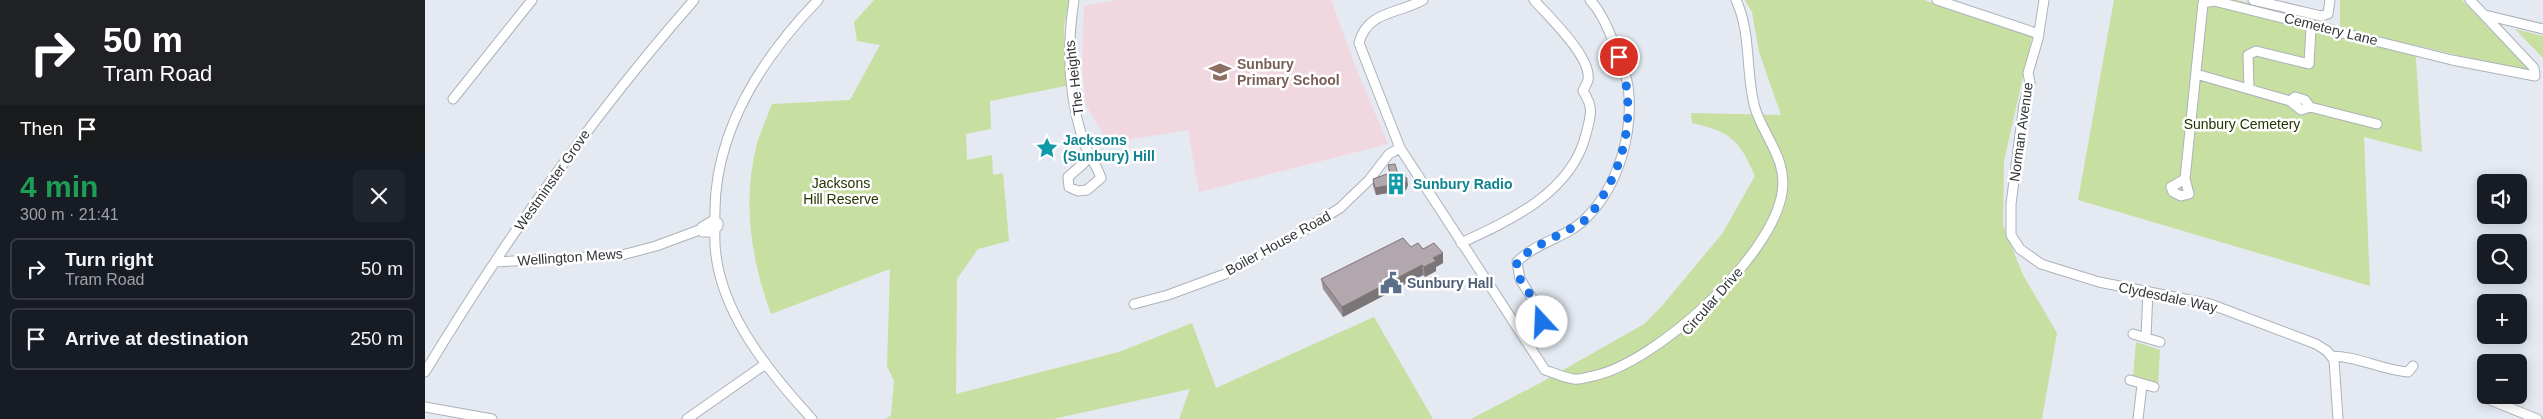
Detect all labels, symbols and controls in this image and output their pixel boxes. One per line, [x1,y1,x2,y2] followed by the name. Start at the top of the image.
[2283,10,2380,48] street label: Cemetery Lane
[20,20,85,85] icon: right
[103,20,183,59] text: 50 m
[1598,36,1640,78] pin
[1061,40,1087,116] street label: The Heights
[1605,43,1633,71] icon: arrive
[1237,56,1340,88] place label: Sunbury Primary School
[1207,59,1233,85] school or university icon: Sunbury Primary School
[103,61,212,86] text: Tram Road
[2006,81,2036,183] street label: Norman Avenue
[73,115,101,143] icon: arrive
[2184,116,2300,132] park label: Sunbury Cemetery
[20,118,63,139] text: Then
[511,126,593,234] street label: Westminster Grove
[1063,132,1155,164] place label: Jacksons (Sunbury) Hill
[1034,135,1060,161] place icon: Jacksons (Sunbury) Hill
[20,170,98,203] text: 4 min
[353,170,405,222] button: close
[1383,171,1409,197] building icon: Sunbury Radio
[2477,174,2527,404] map controls
[2477,174,2527,224] button: sound
[803,175,879,207] park label: Jacksons Hill Reserve
[1413,176,1513,192] place label: Sunbury Radio
[20,206,119,223] text: 300 m · 21:41
[1223,208,1333,278] street label: Boiler House Road
[2477,234,2527,284] button: search
[517,245,623,269] street label: Wellington Mews
[65,249,153,270] text: Turn right
[22,255,50,283] icon: right
[361,258,403,279] text: 50 m
[1678,264,1746,338] street label: Circular Drive
[1378,270,1404,296] public building icon: Sunbury Hall
[65,271,144,288] text: Tram Road
[1407,275,1493,291] place label: Sunbury Hall
[2117,279,2219,315] street label: Clydesdale Way
[2477,294,2527,344] button: +
[1515,295,1567,347] position arrow
[22,325,50,353] icon: arrive
[65,328,249,349] text: Arrive at destination
[350,328,403,349] text: 250 m
[2477,354,2527,404] button: −

